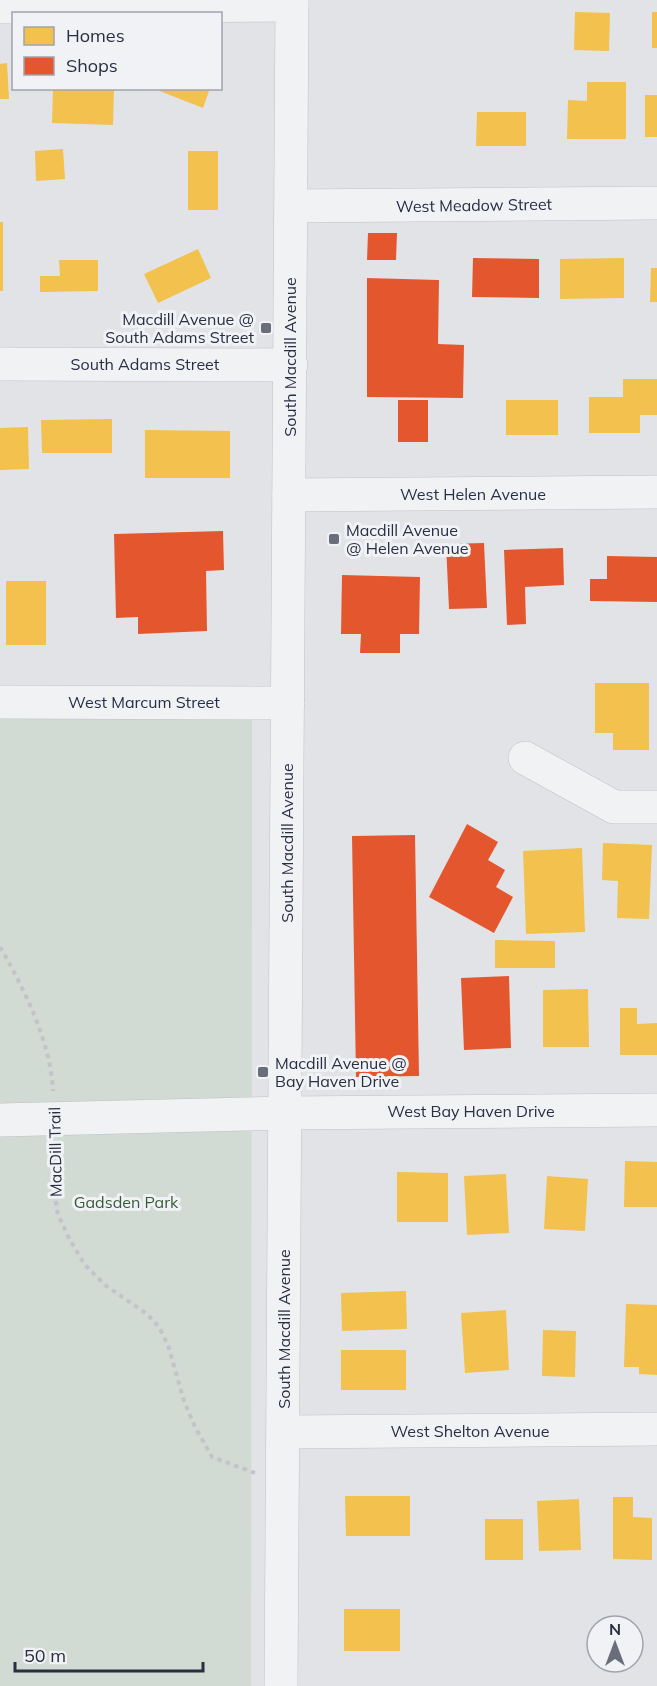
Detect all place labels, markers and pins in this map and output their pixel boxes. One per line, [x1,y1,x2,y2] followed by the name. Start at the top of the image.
[105,309,254,347] place label: Macdill Avenue @ South Adams Street
[259,321,273,335] marker: Macdill Avenue @ South Adams Street
[346,520,468,558] place label: Macdill Avenue @ Helen Avenue
[327,532,341,546] marker: Macdill Avenue @ Helen Avenue
[275,1053,407,1091] place label: Macdill Avenue @ Bay Haven Drive
[256,1065,270,1079] marker: Macdill Avenue @ Bay Haven Drive

